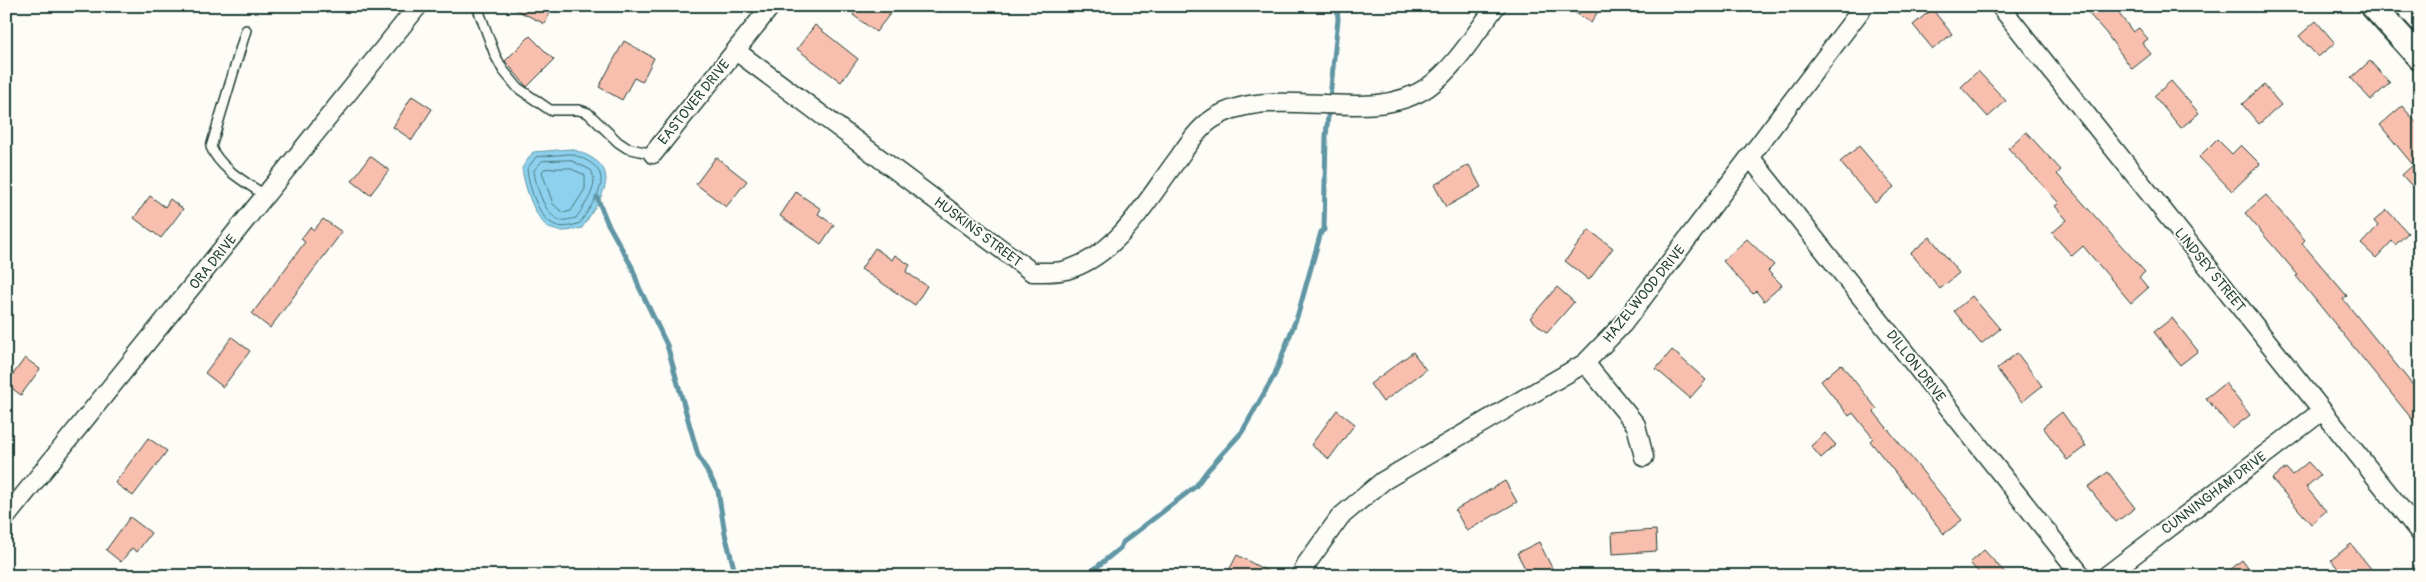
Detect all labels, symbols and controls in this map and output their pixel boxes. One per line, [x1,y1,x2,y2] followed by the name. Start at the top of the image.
[655,56,733,148] street label: EASTOVER DRIVE
[931,193,1026,271] street label: HUSKINS STREET
[2171,225,2249,316] street label: LINDSEY STREET
[186,231,240,293] street label: ORA DRIVE
[1599,242,1689,346] street label: HAZELWOOD DRIVE
[1883,327,1949,405] street label: DILLON DRIVE
[2158,448,2270,538] street label: CUNNINGHAM DRIVE

